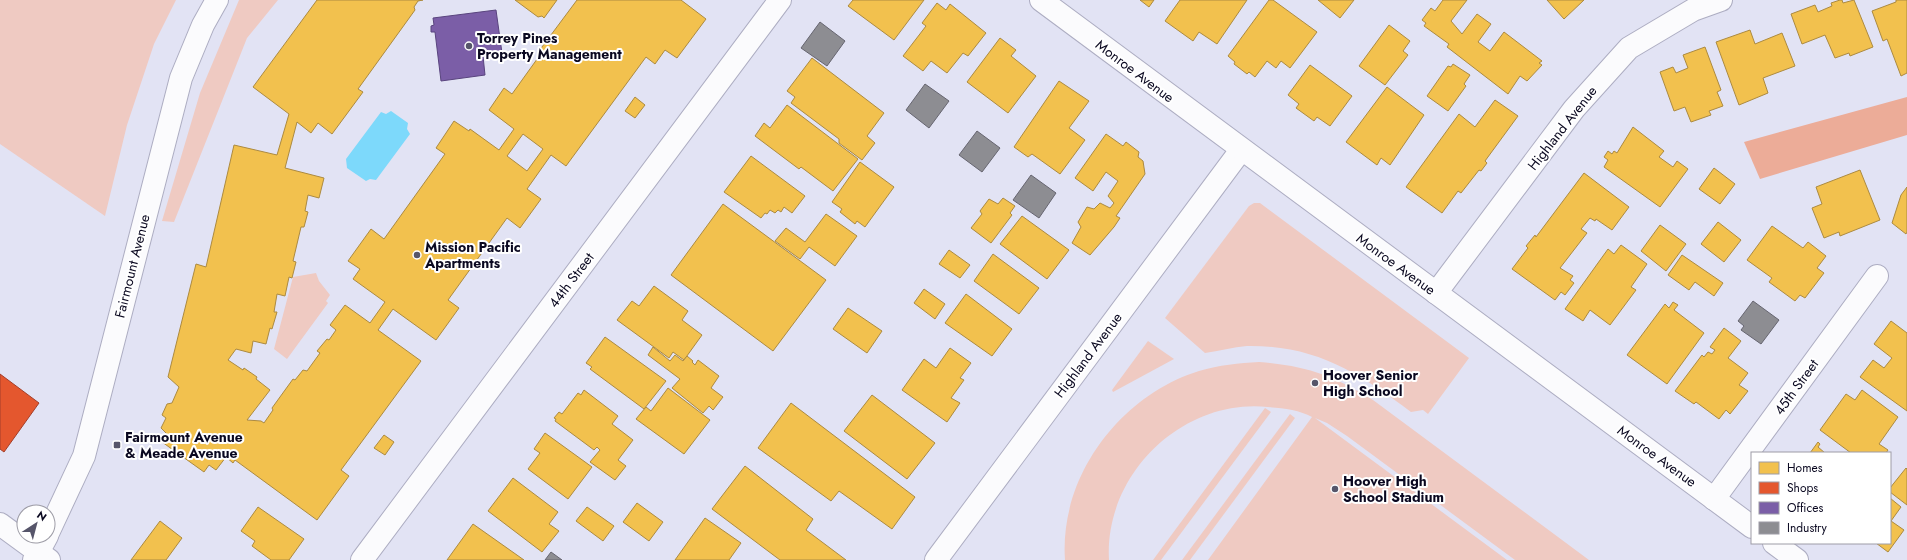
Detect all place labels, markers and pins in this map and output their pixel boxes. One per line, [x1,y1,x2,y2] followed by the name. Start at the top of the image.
[477,28,622,64] place label: Torrey Pines Property Management
[464,41,474,51] marker: Torrey Pines Property Management
[424,237,521,273] place label: Mission Pacific Apartments
[412,250,422,260] marker: Mission Pacific Apartments
[1323,365,1418,401] place label: Hoover Senior High School
[1310,378,1320,388] marker: Hoover Senior High School
[125,427,243,463] place label: Fairmount Avenue & Meade Avenue
[112,440,122,450] marker: Fairmount Avenue & Meade Avenue
[1343,471,1444,507] place label: Hoover High School Stadium
[1330,484,1340,494] marker: Hoover High School Stadium

